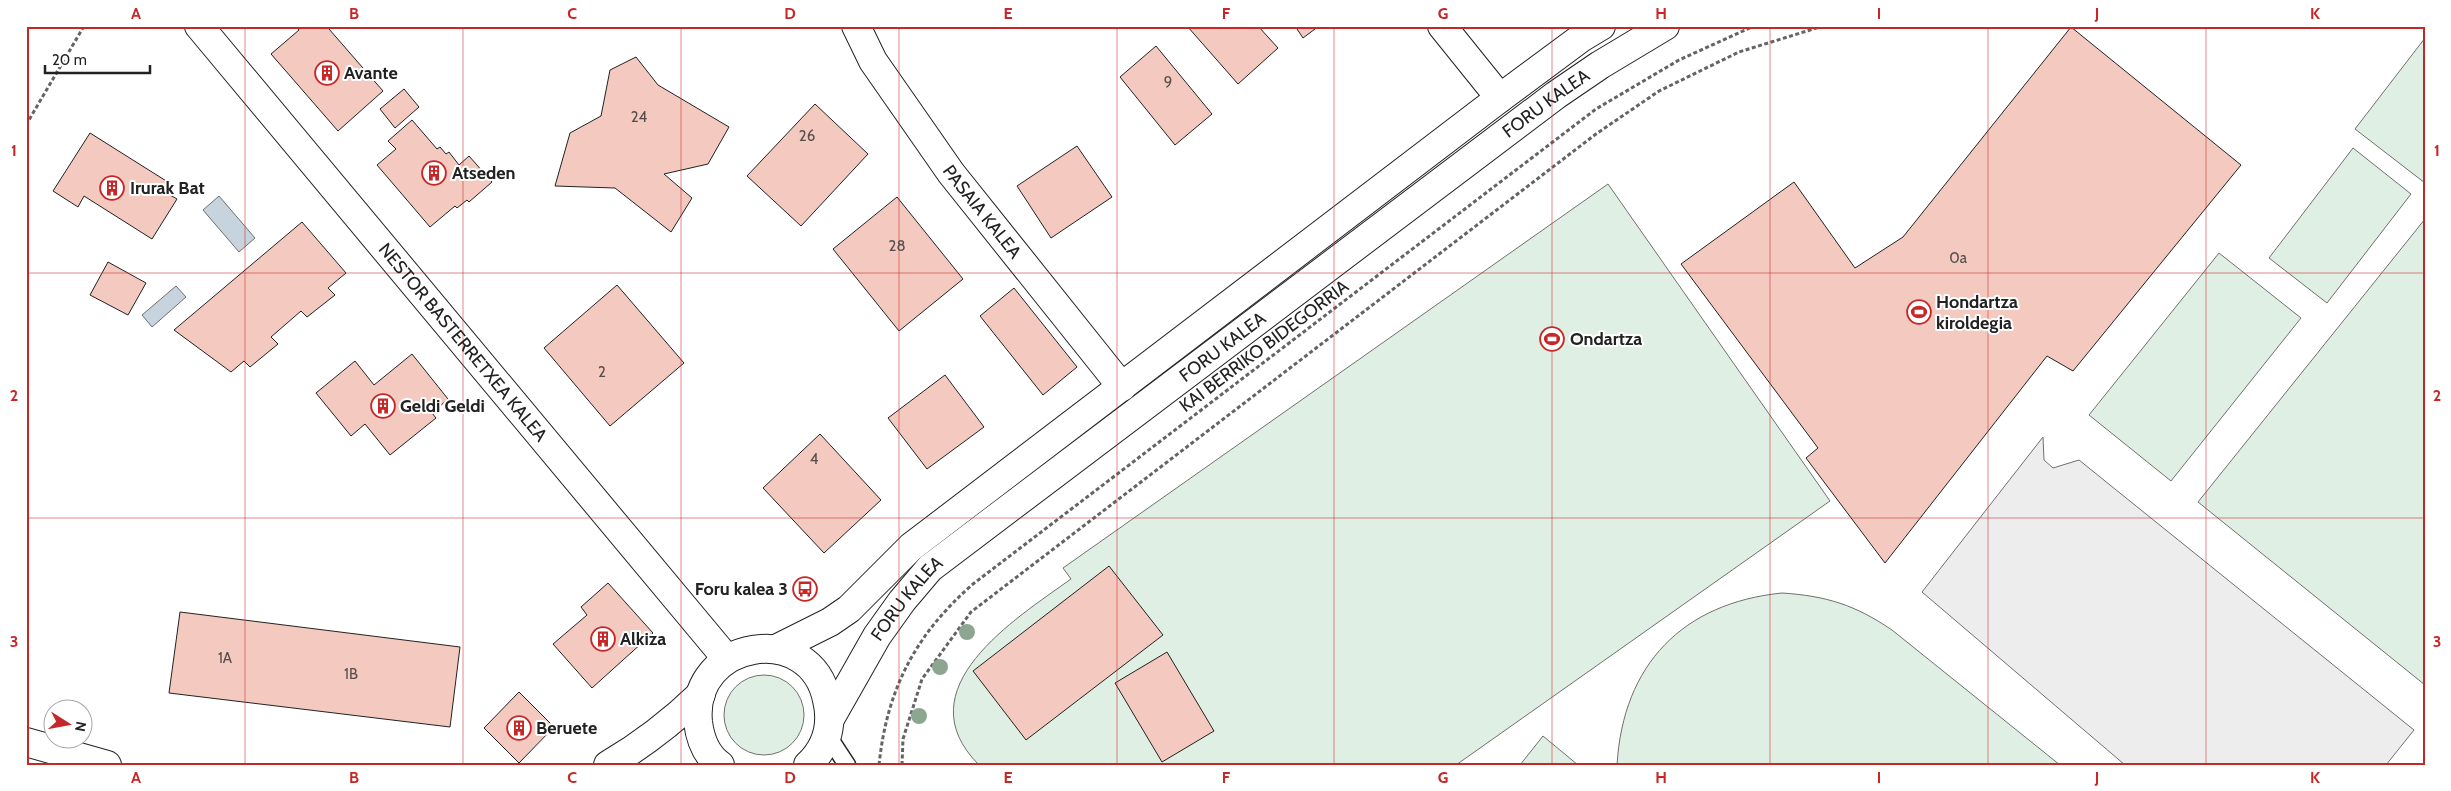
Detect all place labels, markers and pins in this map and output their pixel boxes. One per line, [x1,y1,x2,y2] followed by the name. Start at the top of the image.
[314,60,340,86] building icon: Avante
[344,62,398,84] place label: Avante
[421,160,447,186] building icon: Atseden
[452,162,515,184] place label: Atseden
[99,175,125,201] building icon: Irurak Bat
[130,177,205,199] place label: Irurak Bat
[1936,291,2018,334] place label: Hondartza kiroldegia
[1906,299,1932,325] sports icon: Hondartza kiroldegia
[1539,326,1565,352] sports icon: Ondartza
[1570,328,1642,350] place label: Ondartza
[370,393,396,419] building icon: Geldi Geldi
[400,395,485,417] place label: Geldi Geldi
[792,576,818,602] bus stop icon: Foru kalea 3
[695,578,788,600] place label: Foru kalea 3
[590,626,616,652] building icon: Alkiza
[620,628,666,650] place label: Alkiza
[506,715,532,741] building icon: Beruete
[536,717,597,739] place label: Beruete

